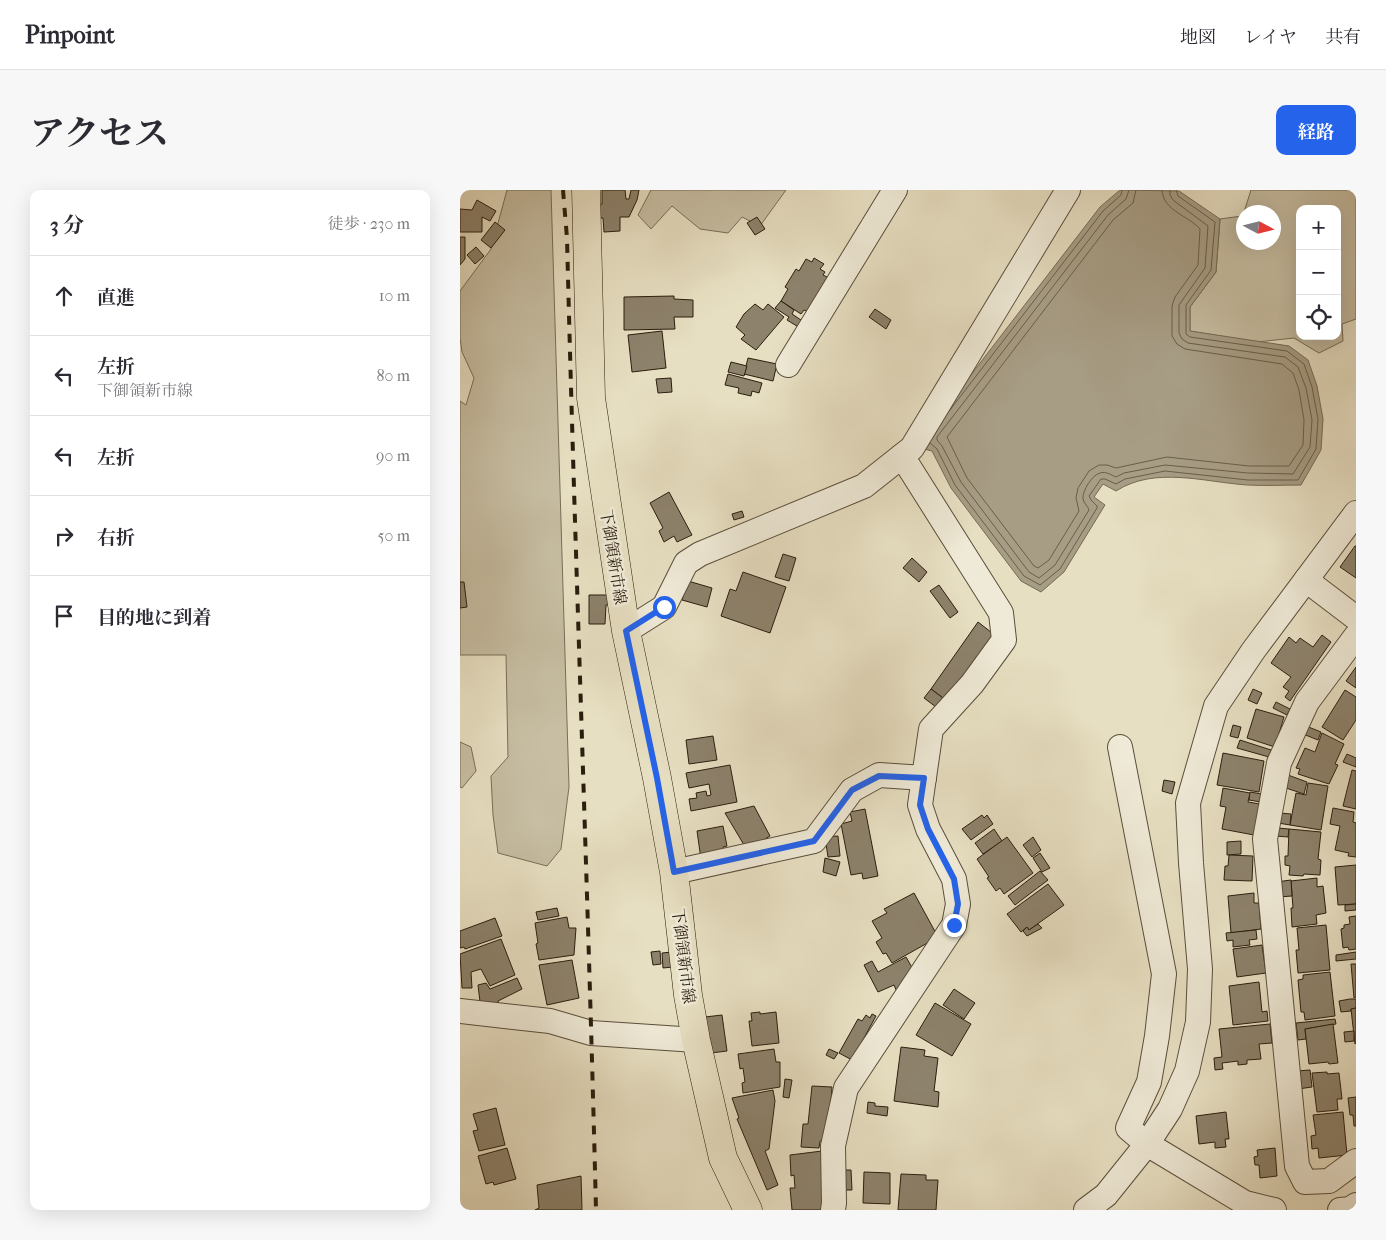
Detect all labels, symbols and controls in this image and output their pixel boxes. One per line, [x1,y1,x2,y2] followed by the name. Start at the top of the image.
[25,21,115,49] text: Pinpoint
[1180,27,1216,48] text: 地図
[1244,27,1297,48] text: レイヤ
[1325,27,1361,48] text: 共有
[1276,105,1356,155] button: 経路
[30,113,169,154] text: アクセス
[1236,205,1281,250] north arrow
[1296,205,1341,340] map controls
[1296,205,1341,250] button: +
[50,213,84,237] text: 3 分
[328,214,410,233] text: 徒歩 · 230 m
[1296,250,1341,295] button: −
[50,282,78,310] icon: ahead
[379,286,410,305] text: 10 m
[97,287,135,309] text: 直進
[1296,295,1341,340] button: locate
[97,356,135,378] text: 左折
[50,362,78,390] icon: left
[376,366,410,385] text: 80 m
[97,381,193,400] text: 下御領新市線
[50,442,78,470] icon: left
[376,446,410,465] text: 90 m
[97,447,135,469] text: 左折
[597,508,630,606] street label: 下御領新市線
[50,522,78,550] icon: right
[378,526,410,545] text: 50 m
[97,527,135,549] text: 右折
[653,596,676,619] route start
[50,602,78,630] icon: arrive
[97,607,211,629] text: 目的地に到着
[668,907,699,1005] street label: 下御領新市線
[943,914,966,937] route end

